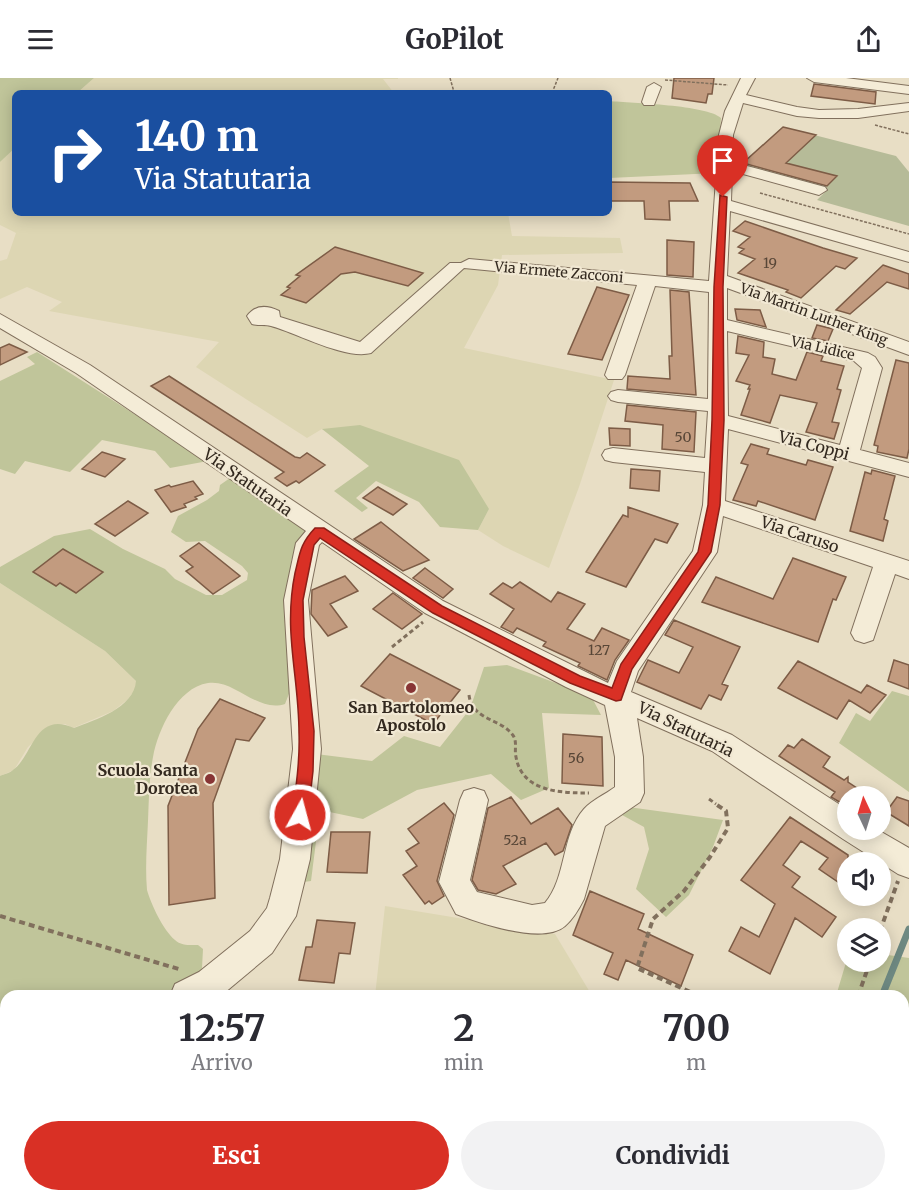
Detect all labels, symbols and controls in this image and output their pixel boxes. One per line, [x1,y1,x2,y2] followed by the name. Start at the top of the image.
[405,22,504,56] text: GoPilot
[24,23,57,56] icon: menu
[852,23,885,56] icon: share
[135,110,258,162] text: 140 m
[36,114,114,192] icon: right
[697,135,748,197] pin
[706,144,739,177] icon: arrive
[135,162,311,196] text: Via Statutaria
[763,254,777,272] house number: 19
[493,257,625,287] street label: Via Ermete Zacconi
[737,279,891,349] street label: Via Martin Luther King
[788,332,857,364] street label: Via Lidice
[775,426,852,464] street label: Via Coppi
[675,428,691,446] house number: 50
[199,443,297,520] street label: Via Statutaria
[757,511,842,557] street label: Via Caruso
[588,641,610,659] house number: 127
[404,681,418,695] marker: San Bartolomeo Apostolo
[348,697,474,735] place label: San Bartolomeo Apostolo
[634,697,738,761] street label: Via Statutaria
[568,749,584,767] house number: 56
[97,760,198,798] place label: Scuola Santa Dorotea
[203,772,217,786] marker: Scuola Santa Dorotea
[268,783,332,847] position arrow
[837,786,891,840] north arrow
[837,786,891,972] map controls
[503,831,527,849] house number: 52a
[837,852,891,906] button: sound
[837,918,891,972] button: layers
[179,1006,265,1051] text: 12:57
[453,1006,474,1051] text: 2
[662,1006,730,1051] text: 700
[191,1050,253,1075] text: Arrivo
[444,1050,484,1075] text: min
[686,1050,706,1075] text: m
[24,1121,449,1190] button: Esci
[461,1121,885,1190] button: Condividi

